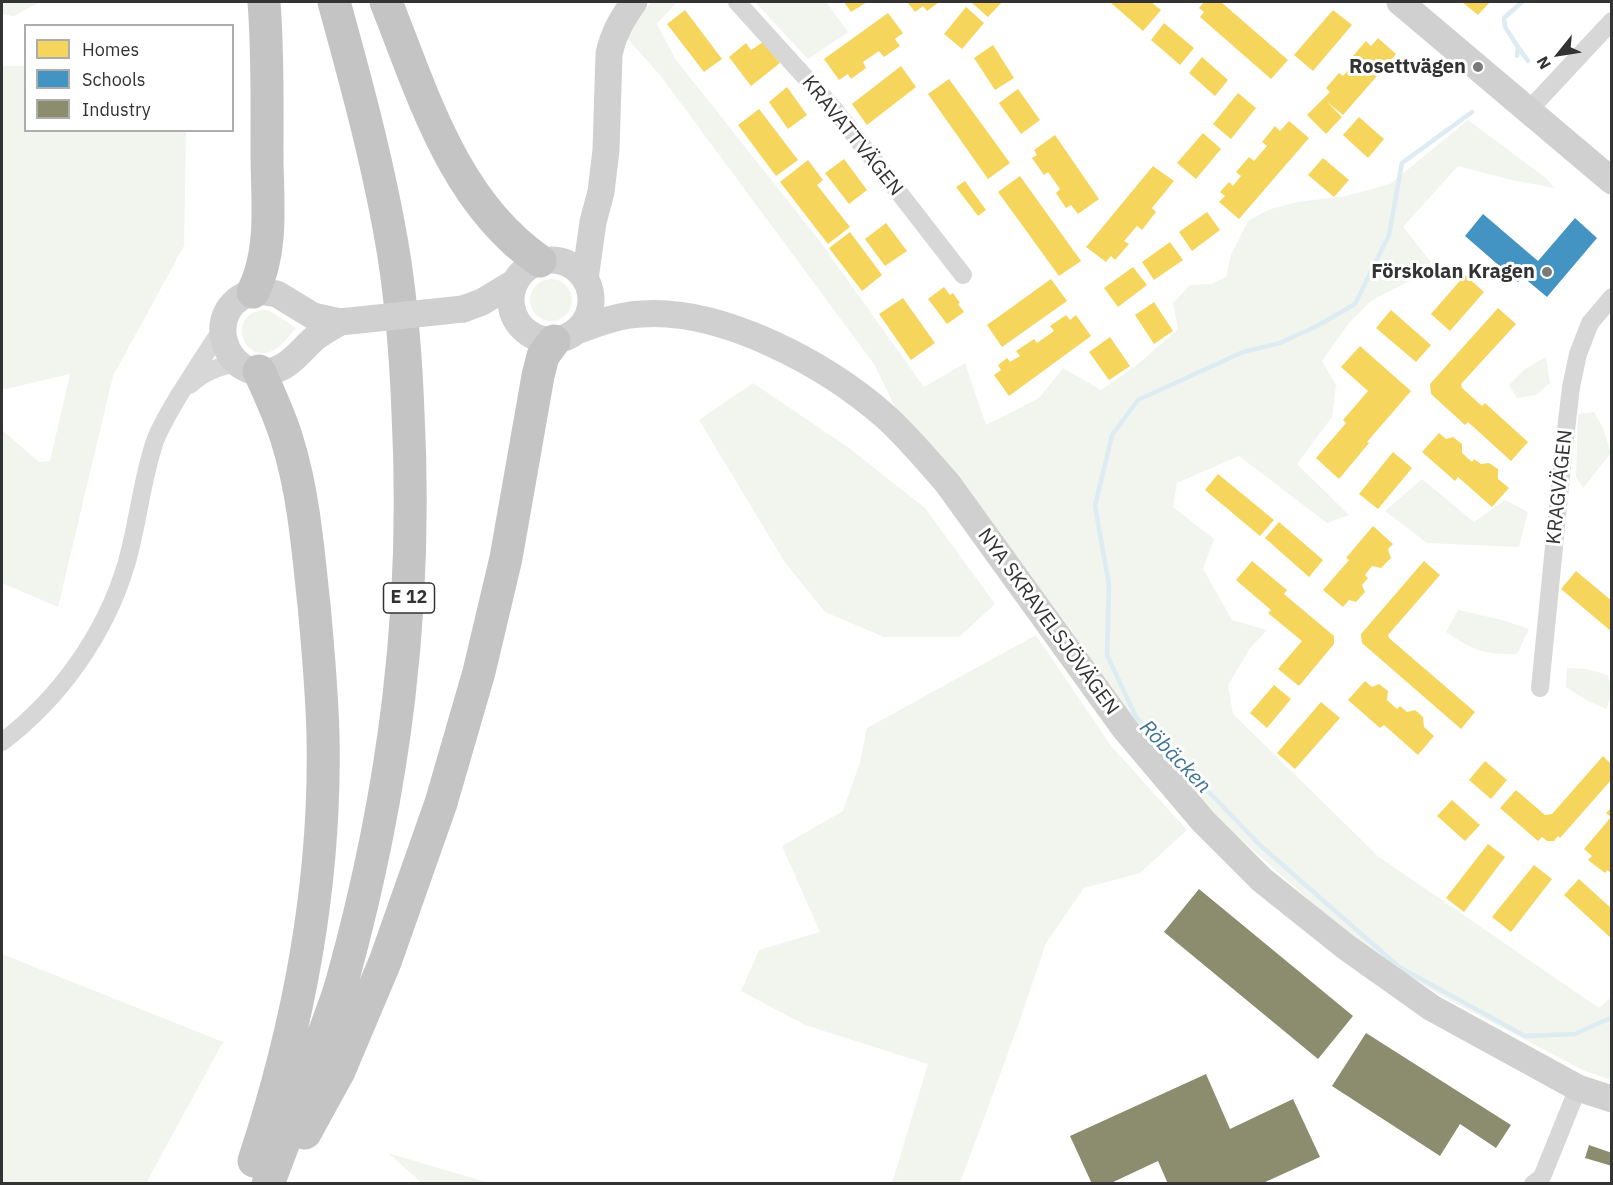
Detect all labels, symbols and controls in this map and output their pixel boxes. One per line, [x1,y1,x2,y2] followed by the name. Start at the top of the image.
[24,24,234,132] legend
[1529,24,1589,84] north arrow
[82,38,139,61] text: Homes
[1532,53,1555,73] text: N
[1349,55,1466,79] place label: Rosettvägen
[1471,60,1485,74] marker: Rosettvägen
[82,68,146,91] text: Schools
[796,71,908,201] street label: KRAVATTVÄGEN
[82,98,151,121] text: Industry
[1371,260,1535,284] place label: Förskolan Kragen
[1540,265,1554,279] marker: Förskolan Kragen
[1542,428,1578,546] street label: KRAGVÄGEN
[972,524,1124,720] street label: NYA SKRAVELSJÖVÄGEN
[384,583,434,613] road number: E 12
[1134,715,1216,799] water label: Röbäcken

